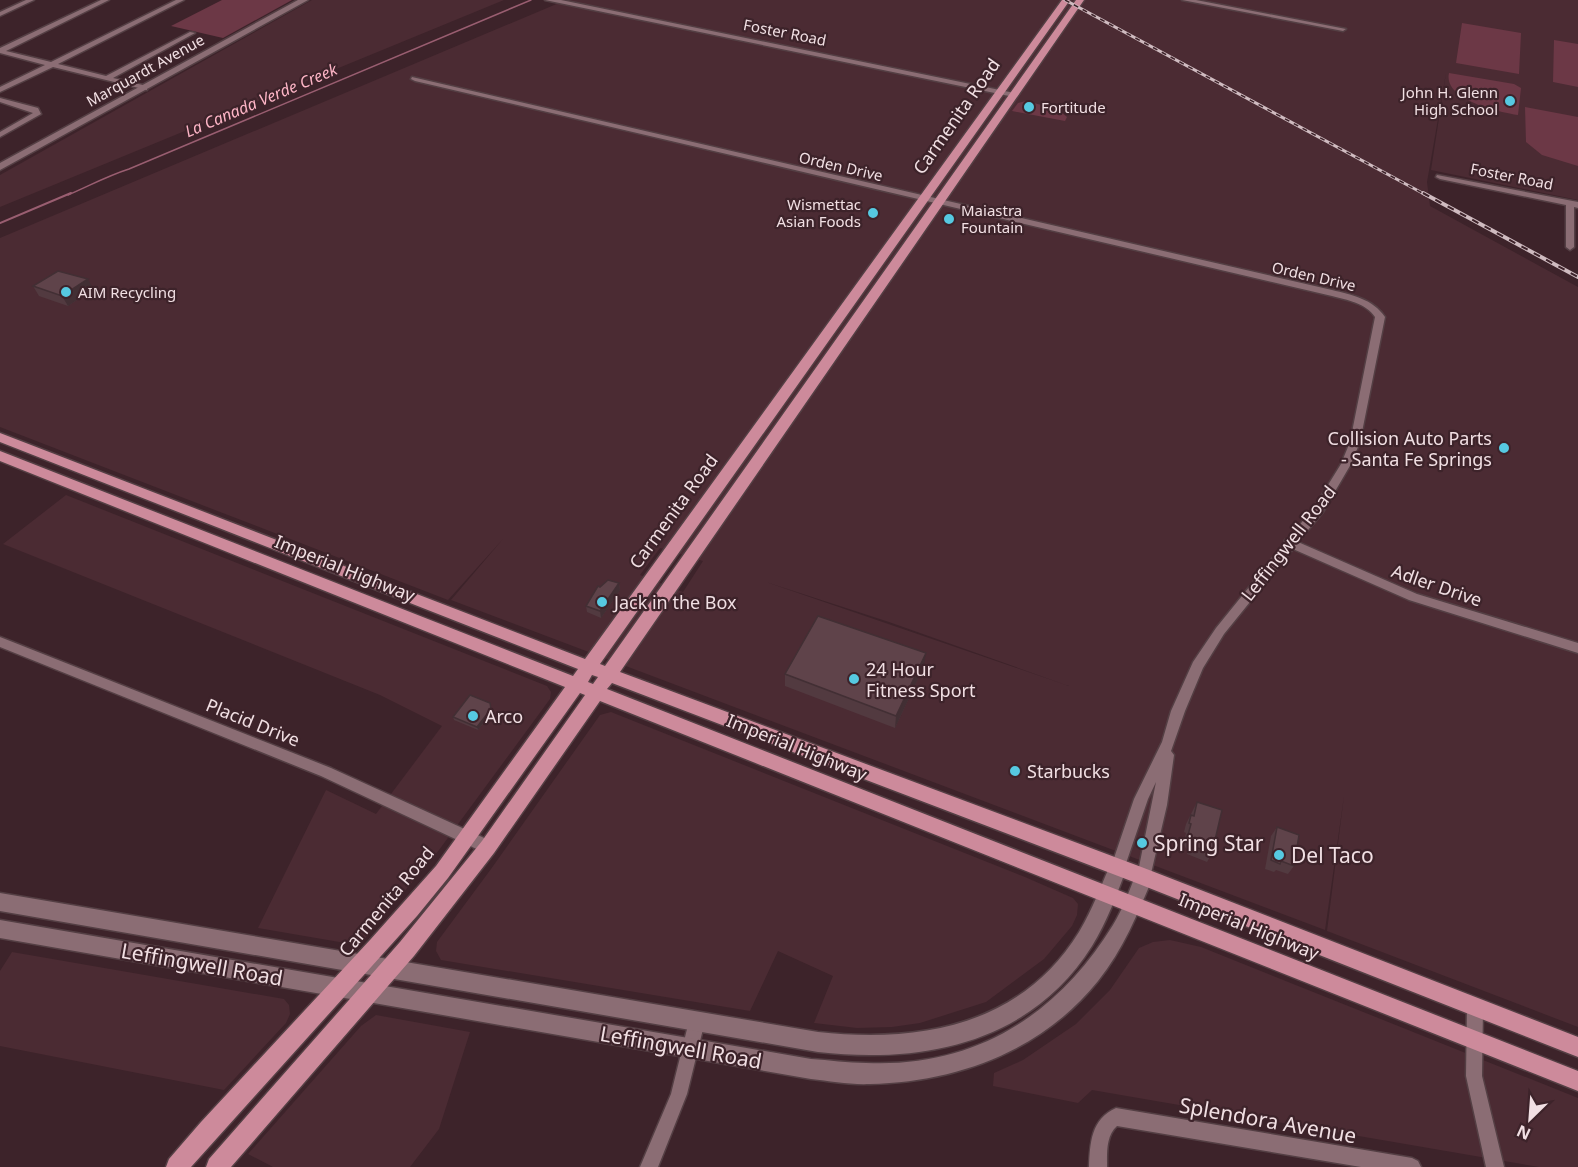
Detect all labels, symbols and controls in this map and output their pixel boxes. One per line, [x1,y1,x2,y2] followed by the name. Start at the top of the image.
[742,14,828,50] street label: Foster Road
[82,29,208,111] street label: Marquardt Avenue
[907,53,1005,179] street label: Carmenita Road
[181,58,342,142] water label: La Canada Verde Creek
[1400,82,1498,119] place label: John H. Glenn High School
[1503,94,1517,108] marker: John H. Glenn High School
[1041,97,1106,117] place label: Fortitude
[1022,100,1036,114] marker: Fortitude
[797,147,885,185] street label: Orden Drive
[1469,158,1555,194] street label: Foster Road
[776,194,861,231] place label: Wismettac Asian Foods
[961,200,1023,237] place label: Maiastra Fountain
[866,206,880,220] marker: Wismettac Asian Foods
[942,212,956,226] marker: Maiastra Fountain
[1270,257,1358,295] street label: Orden Drive
[78,282,176,302] place label: AIM Recycling
[59,285,73,299] marker: AIM Recycling
[1328,426,1492,471] place label: Collision Auto Parts - Santa Fe Springs
[1497,441,1511,455] marker: Collision Auto Parts - Santa Fe Springs
[623,449,723,573] street label: Carmenita Road
[1235,480,1341,606] street label: Leffingwell Road
[271,529,419,607] street label: Imperial Highway
[1389,558,1485,612] street label: Adler Drive
[612,590,737,614] place label: Jack in the Box
[595,595,609,609] marker: Jack in the Box
[866,657,976,702] place label: 24 Hour Fitness Sport
[847,672,861,686] marker: 24 Hour Fitness Sport
[203,692,303,752] street label: Placid Drive
[485,704,523,728] place label: Arco
[723,708,871,786] street label: Imperial Highway
[466,709,480,723] marker: Arco
[1027,759,1110,783] place label: Starbucks
[1008,764,1022,778] marker: Starbucks
[1154,829,1264,857] place label: Spring Star
[1135,836,1149,850] marker: Spring Star
[333,841,439,961] street label: Carmenita Road
[1291,841,1374,869] place label: Del Taco
[1272,848,1286,862] marker: Del Taco
[1175,887,1323,965] street label: Imperial Highway
[119,936,285,992] street label: Leffingwell Road
[598,1019,764,1075] street label: Leffingwell Road
[1500,1089,1560,1149] north arrow
[1177,1091,1359,1149] street label: Splendora Avenue
[1513,1120,1534,1145] text: N

